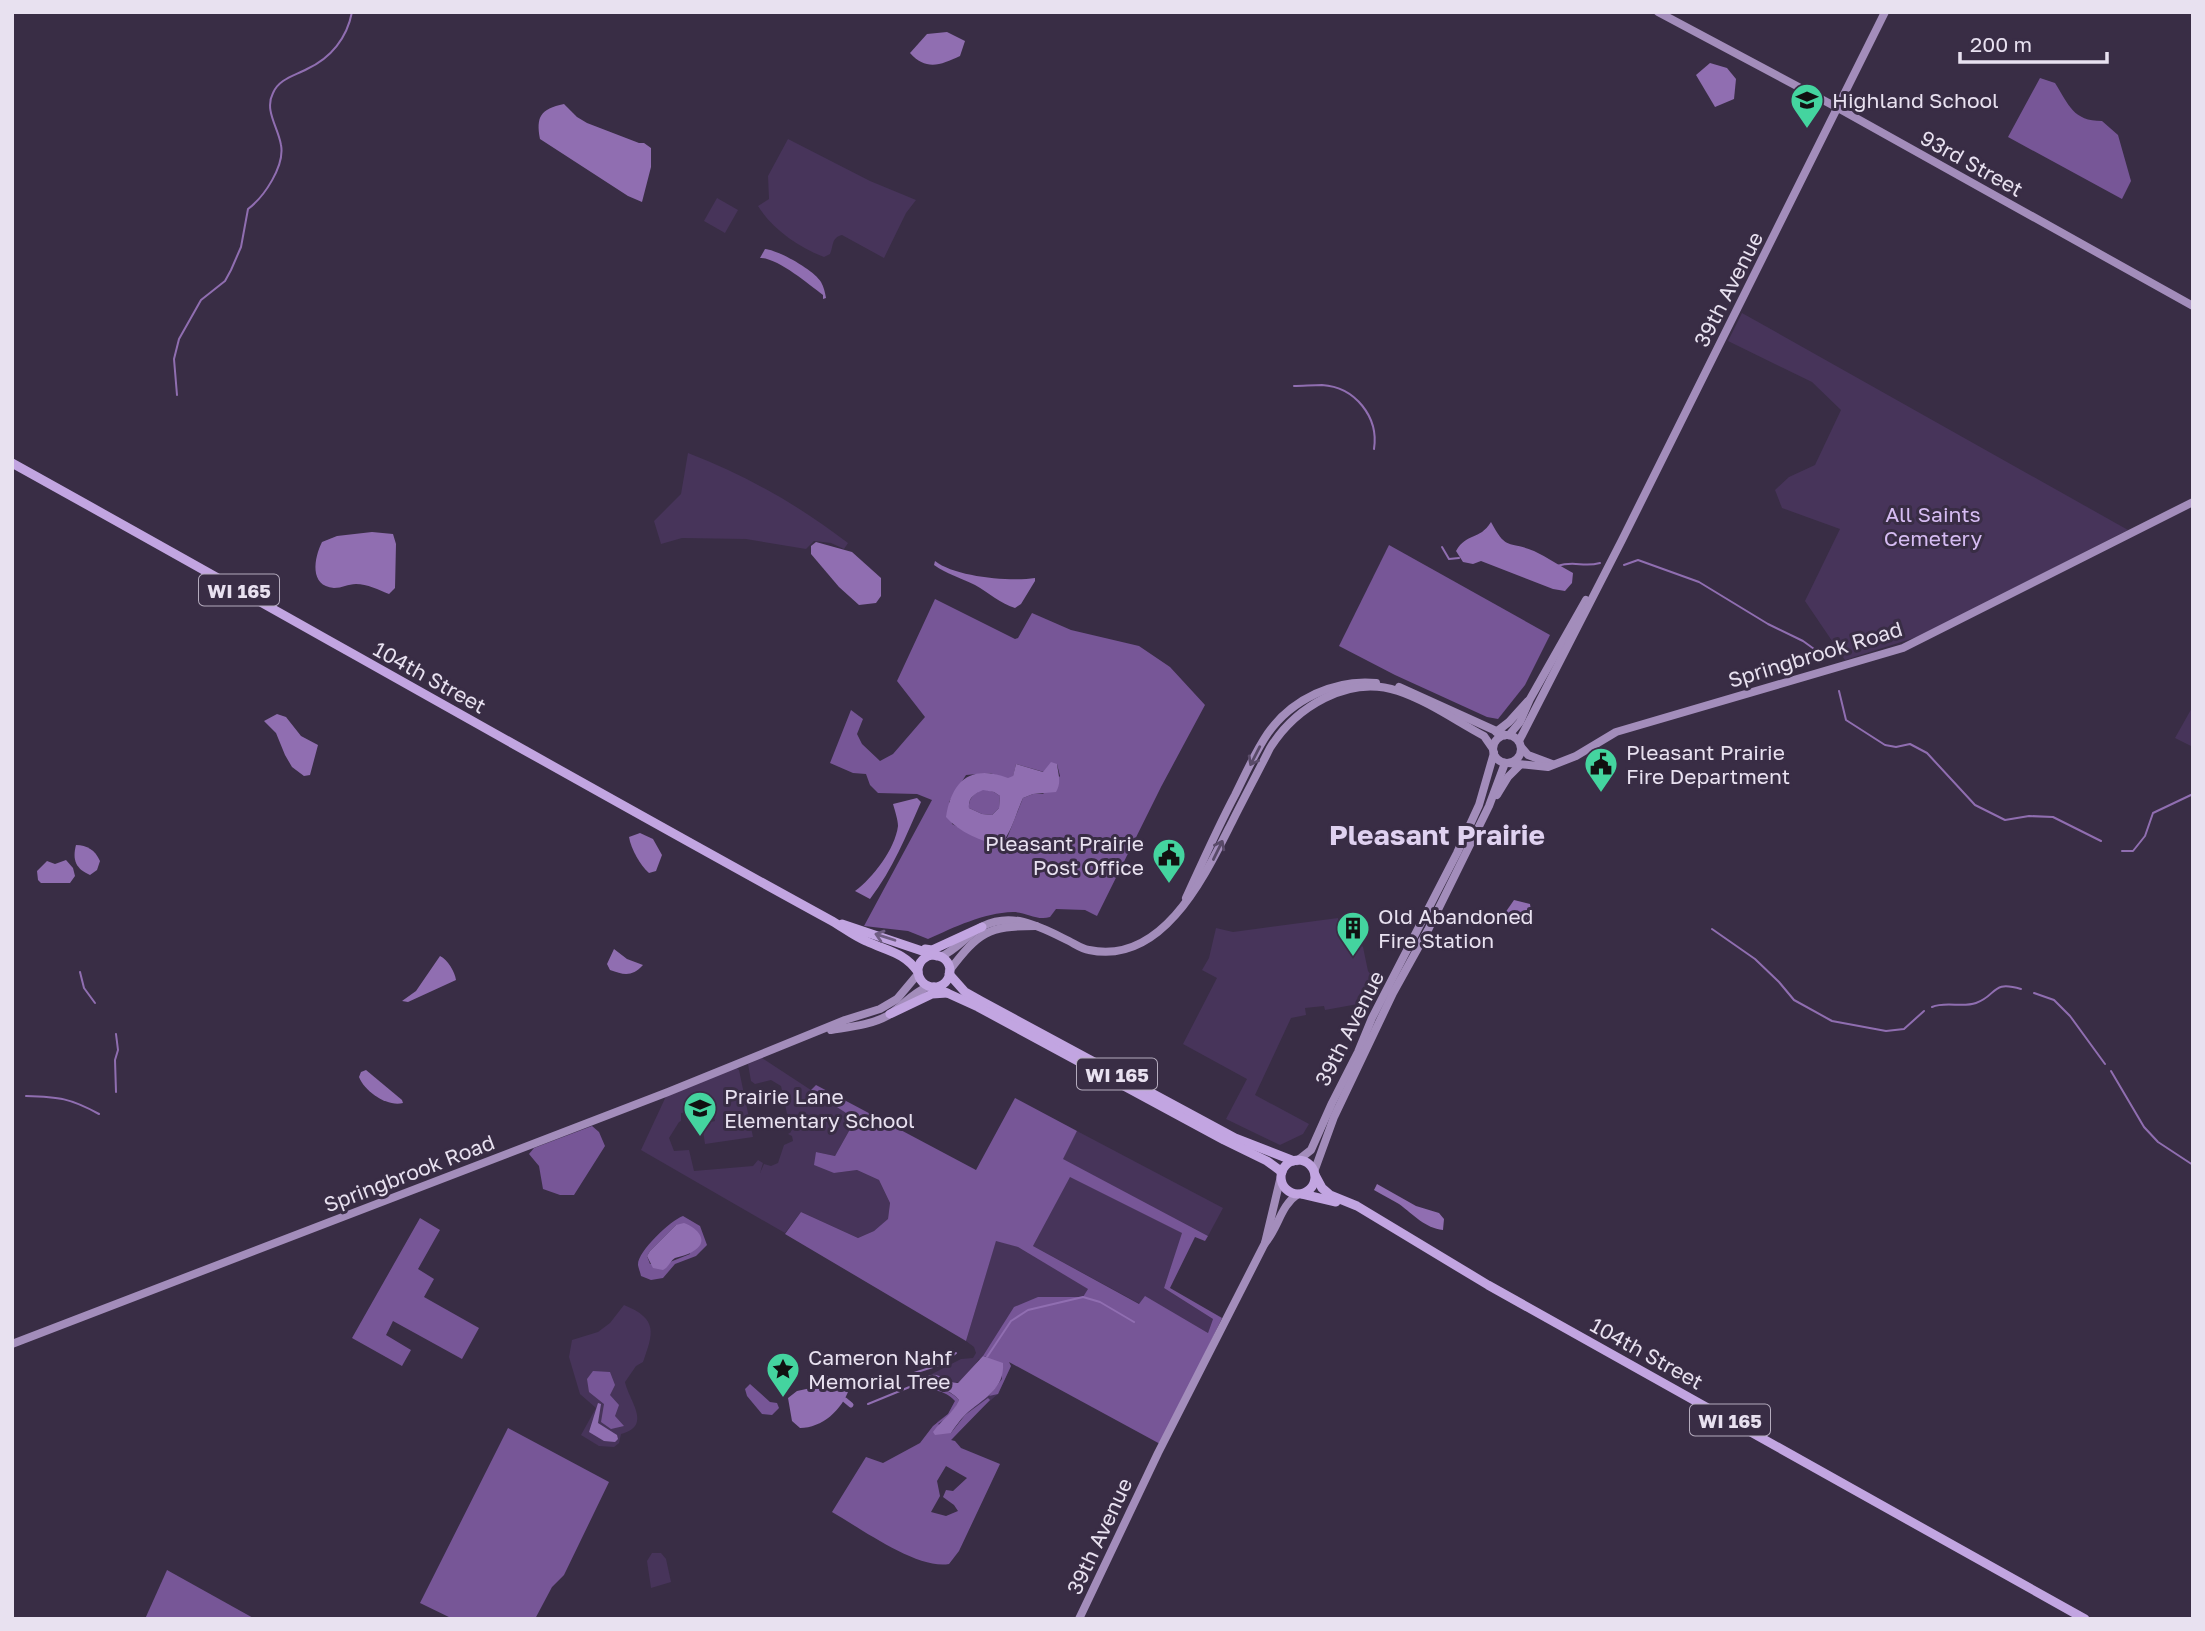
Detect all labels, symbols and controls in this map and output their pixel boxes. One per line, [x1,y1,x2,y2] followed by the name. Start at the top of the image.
[1960,21,2107,65] scale bar
[1970,31,2032,57] text: 200 m
[1788,81,1826,130] school or university icon: Highland School
[1832,87,1999,113] place label: Highland School
[1916,124,2028,202] street label: 93rd Street
[1688,227,1768,351] street label: 39th Avenue
[1884,501,1982,551] park label: All Saints Cemetery
[199,575,279,606] road number: WI 165
[1725,615,1905,693] street label: Springbrook Road
[369,635,491,719] street label: 104th Street
[1626,739,1790,789] place label: Pleasant Prairie Fire Department
[1582,745,1620,794] public building icon: Pleasant Prairie Fire Department
[1247,746,1261,766] one-way arrow
[1329,818,1545,851] district label: Pleasant Prairie
[985,830,1144,880] place label: Pleasant Prairie Post Office
[1150,836,1188,885] public building icon: Pleasant Prairie Post Office
[1212,840,1226,861] one-way arrow
[1378,903,1534,953] place label: Old Abandoned Fire Station
[1334,909,1372,958] building icon: Old Abandoned Fire Station
[874,930,896,943] one-way arrow
[1309,966,1389,1090] street label: 39th Avenue
[1077,1058,1157,1090] road number: WI 165
[724,1083,915,1133] place label: Prairie Lane Elementary School
[681,1089,719,1138] school or university icon: Prairie Lane Elementary School
[320,1128,498,1218] street label: Springbrook Road
[1586,1311,1708,1395] street label: 104th Street
[808,1344,952,1394] place label: Cameron Nahf Memorial Tree
[764,1350,802,1399] place icon: Cameron Nahf Memorial Tree
[1690,1404,1770,1436] road number: WI 165
[1061,1474,1137,1598] street label: 39th Avenue

